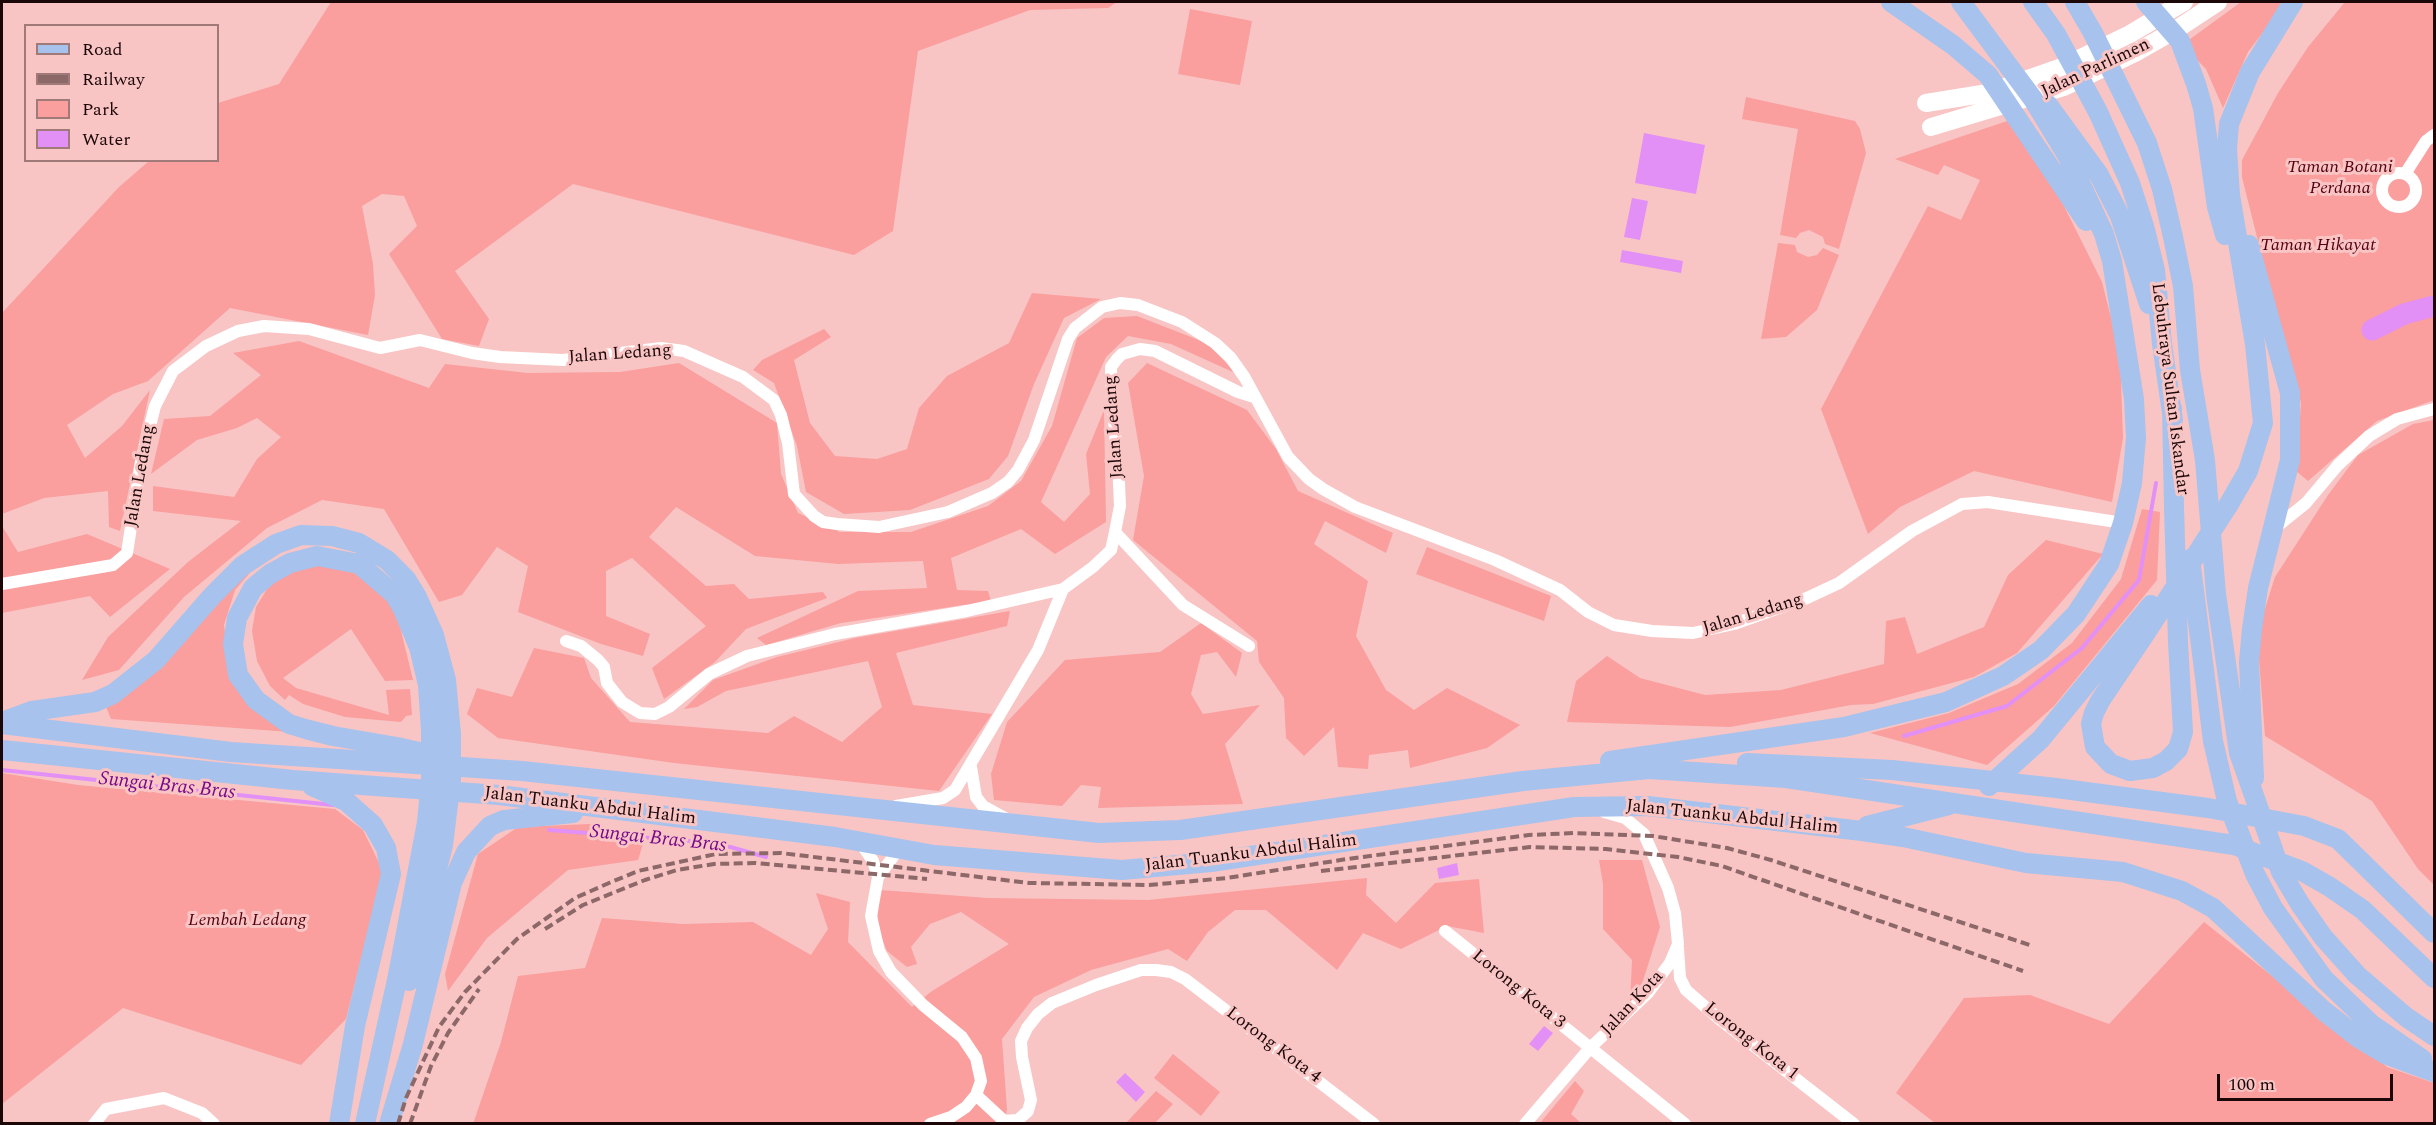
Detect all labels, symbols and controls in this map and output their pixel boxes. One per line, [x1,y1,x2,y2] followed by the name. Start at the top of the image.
[24,24,219,162] legend
[2038,35,2154,103] street label: Jalan Parlimen
[82,36,123,63] text: Road
[82,66,145,93] text: Railway
[82,96,119,123] text: Park
[82,126,130,153] text: Water
[2287,157,2393,200] park label: Taman Botani Perdana
[2260,235,2376,257] park label: Taman Hikayat
[2145,282,2193,496] street label: Lebuhraya Sultan Iskandar
[568,341,672,369] street label: Jalan Ledang
[1101,375,1129,479] street label: Jalan Ledang
[121,423,161,529] street label: Jalan Ledang
[1700,590,1806,640] street label: Jalan Ledang
[98,768,236,806] water label: Sungai Bras Bras
[483,783,697,831] street label: Jalan Tuanku Abdul Halim
[1625,796,1839,840] street label: Jalan Tuanku Abdul Halim
[589,821,727,859] water label: Sungai Bras Bras
[1144,830,1358,878] street label: Jalan Tuanku Abdul Halim
[188,910,306,932] park label: Lembah Ledang
[1467,946,1569,1034] street label: Lorong Kota 3
[1597,967,1669,1041] street label: Jalan Kota
[1700,999,1802,1085] street label: Lorong Kota 1
[1221,1003,1325,1089] street label: Lorong Kota 4
[2220,1062,2396,1100] scale bar
[2228,1071,2275,1098] text: 100 m

